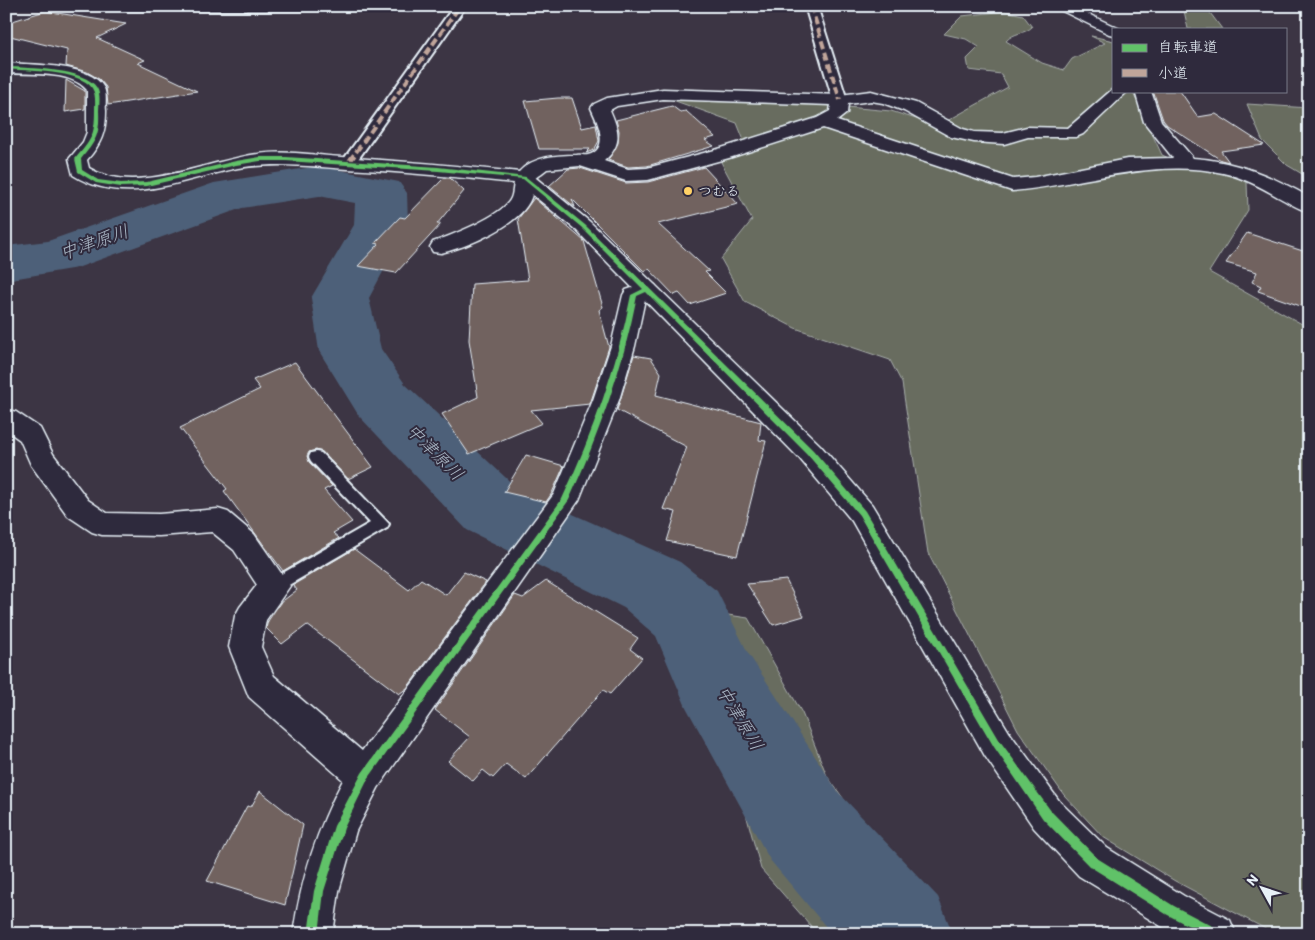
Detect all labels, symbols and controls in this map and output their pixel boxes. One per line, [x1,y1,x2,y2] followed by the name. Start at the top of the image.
[1112,28,1288,92] legend
[1158,38,1218,56] text: 自転車道
[1158,64,1188,82] text: 小道
[698,183,740,200] place label: つむる
[682,185,694,197] marker: つむる
[56,220,132,264] water label: 中津原川
[402,419,468,485] water label: 中津原川
[712,681,768,755] water label: 中津原川
[1238,862,1288,912] north arrow
[1243,871,1262,889] text: N

